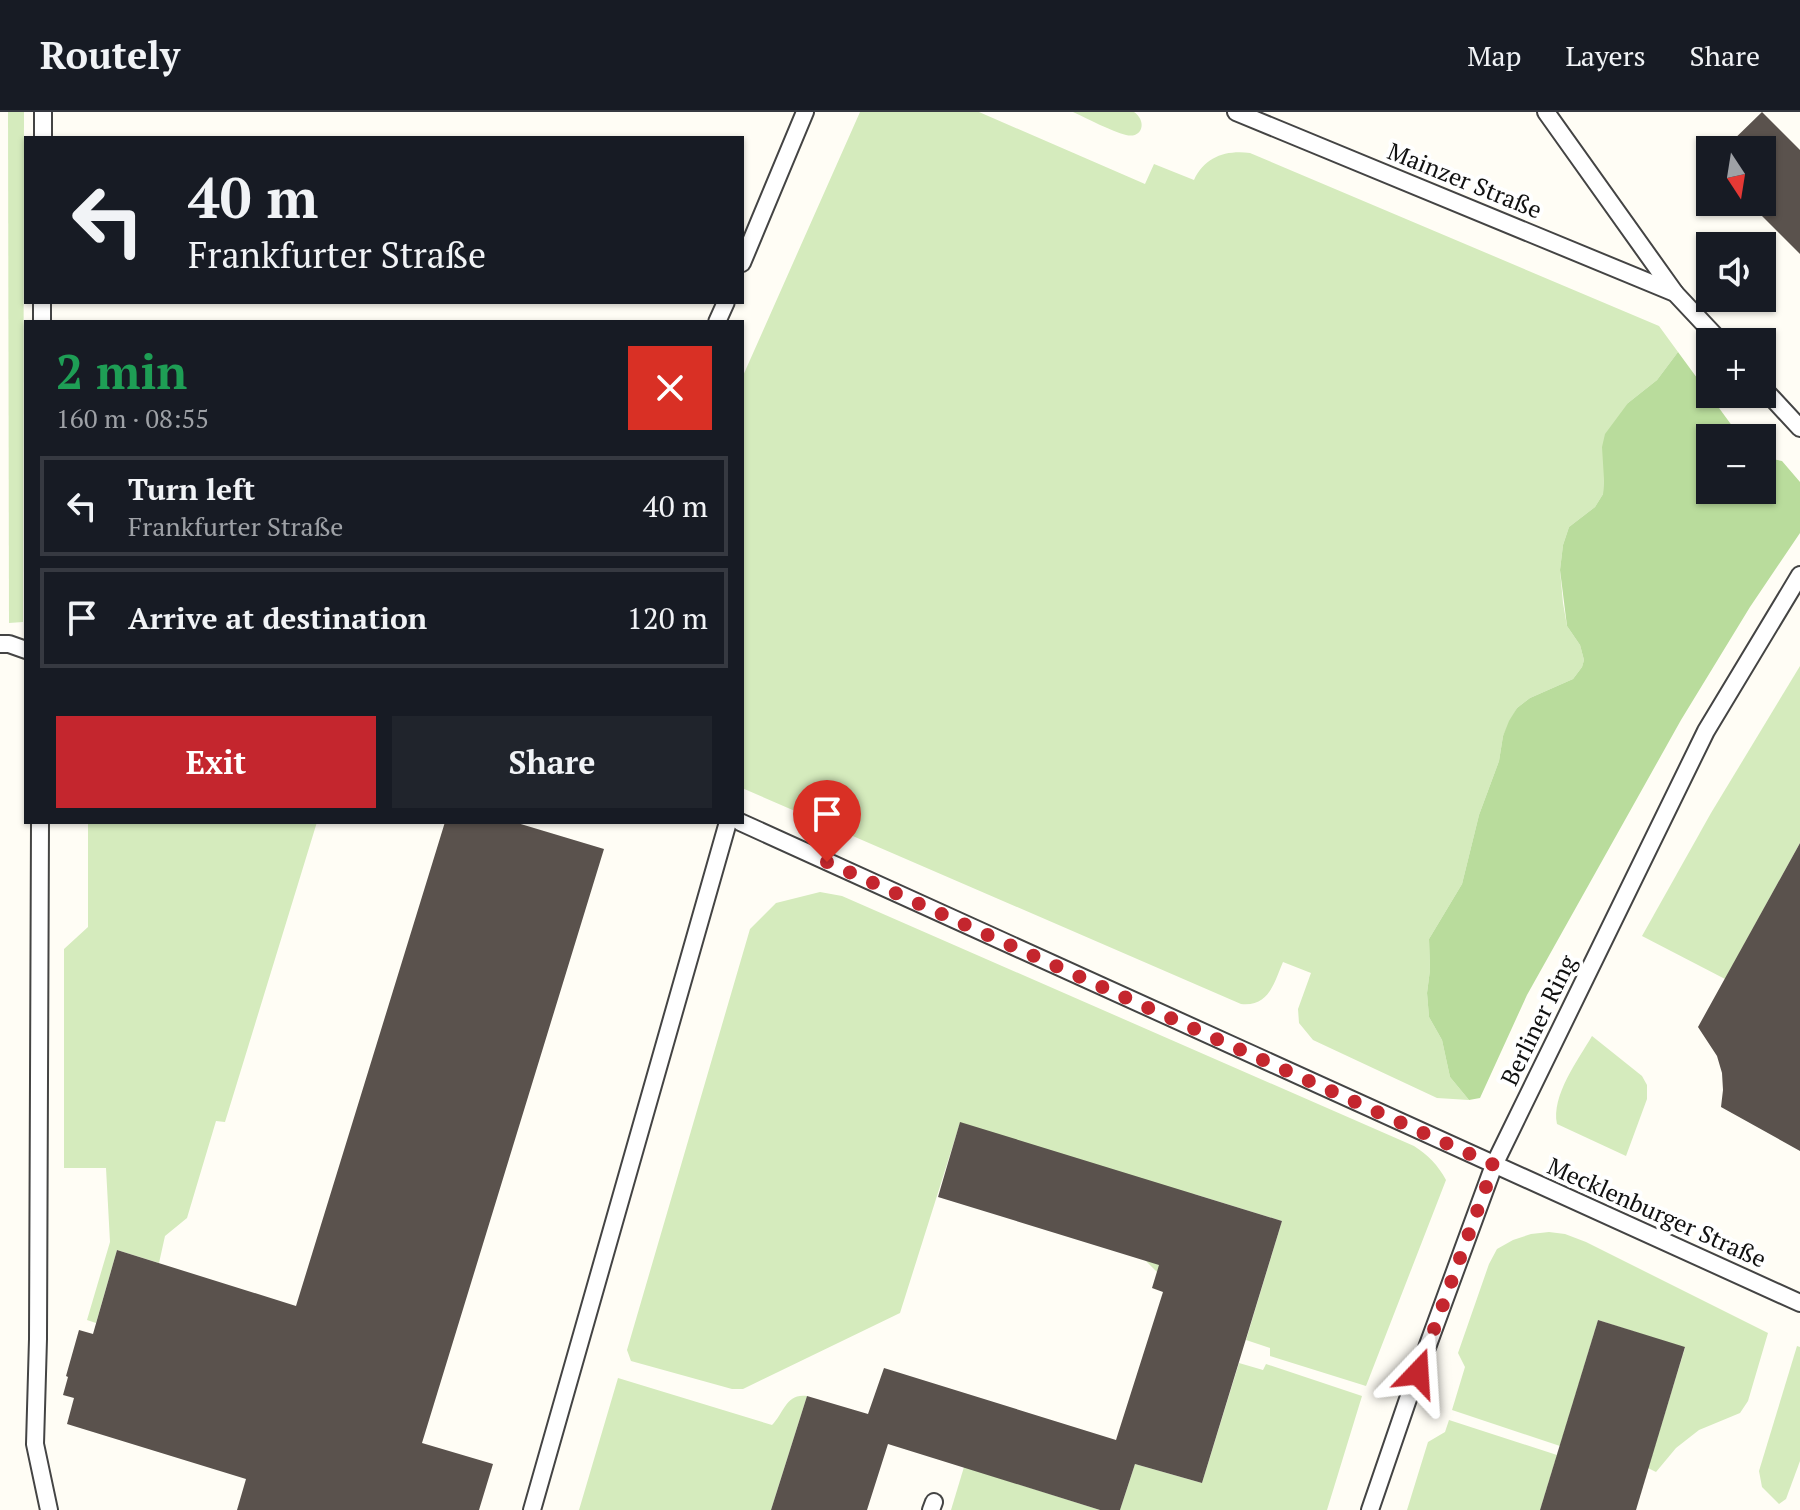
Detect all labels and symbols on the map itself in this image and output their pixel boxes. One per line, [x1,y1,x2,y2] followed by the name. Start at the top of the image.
[1383,135,1547,225] street label: Mainzer Straße
[1696,136,1776,216] north arrow
[793,780,861,862] pin
[1493,949,1584,1090] street label: Berliner Ring
[1543,1149,1771,1275] street label: Mecklenburger Straße
[1376,1331,1460,1415] position arrow

